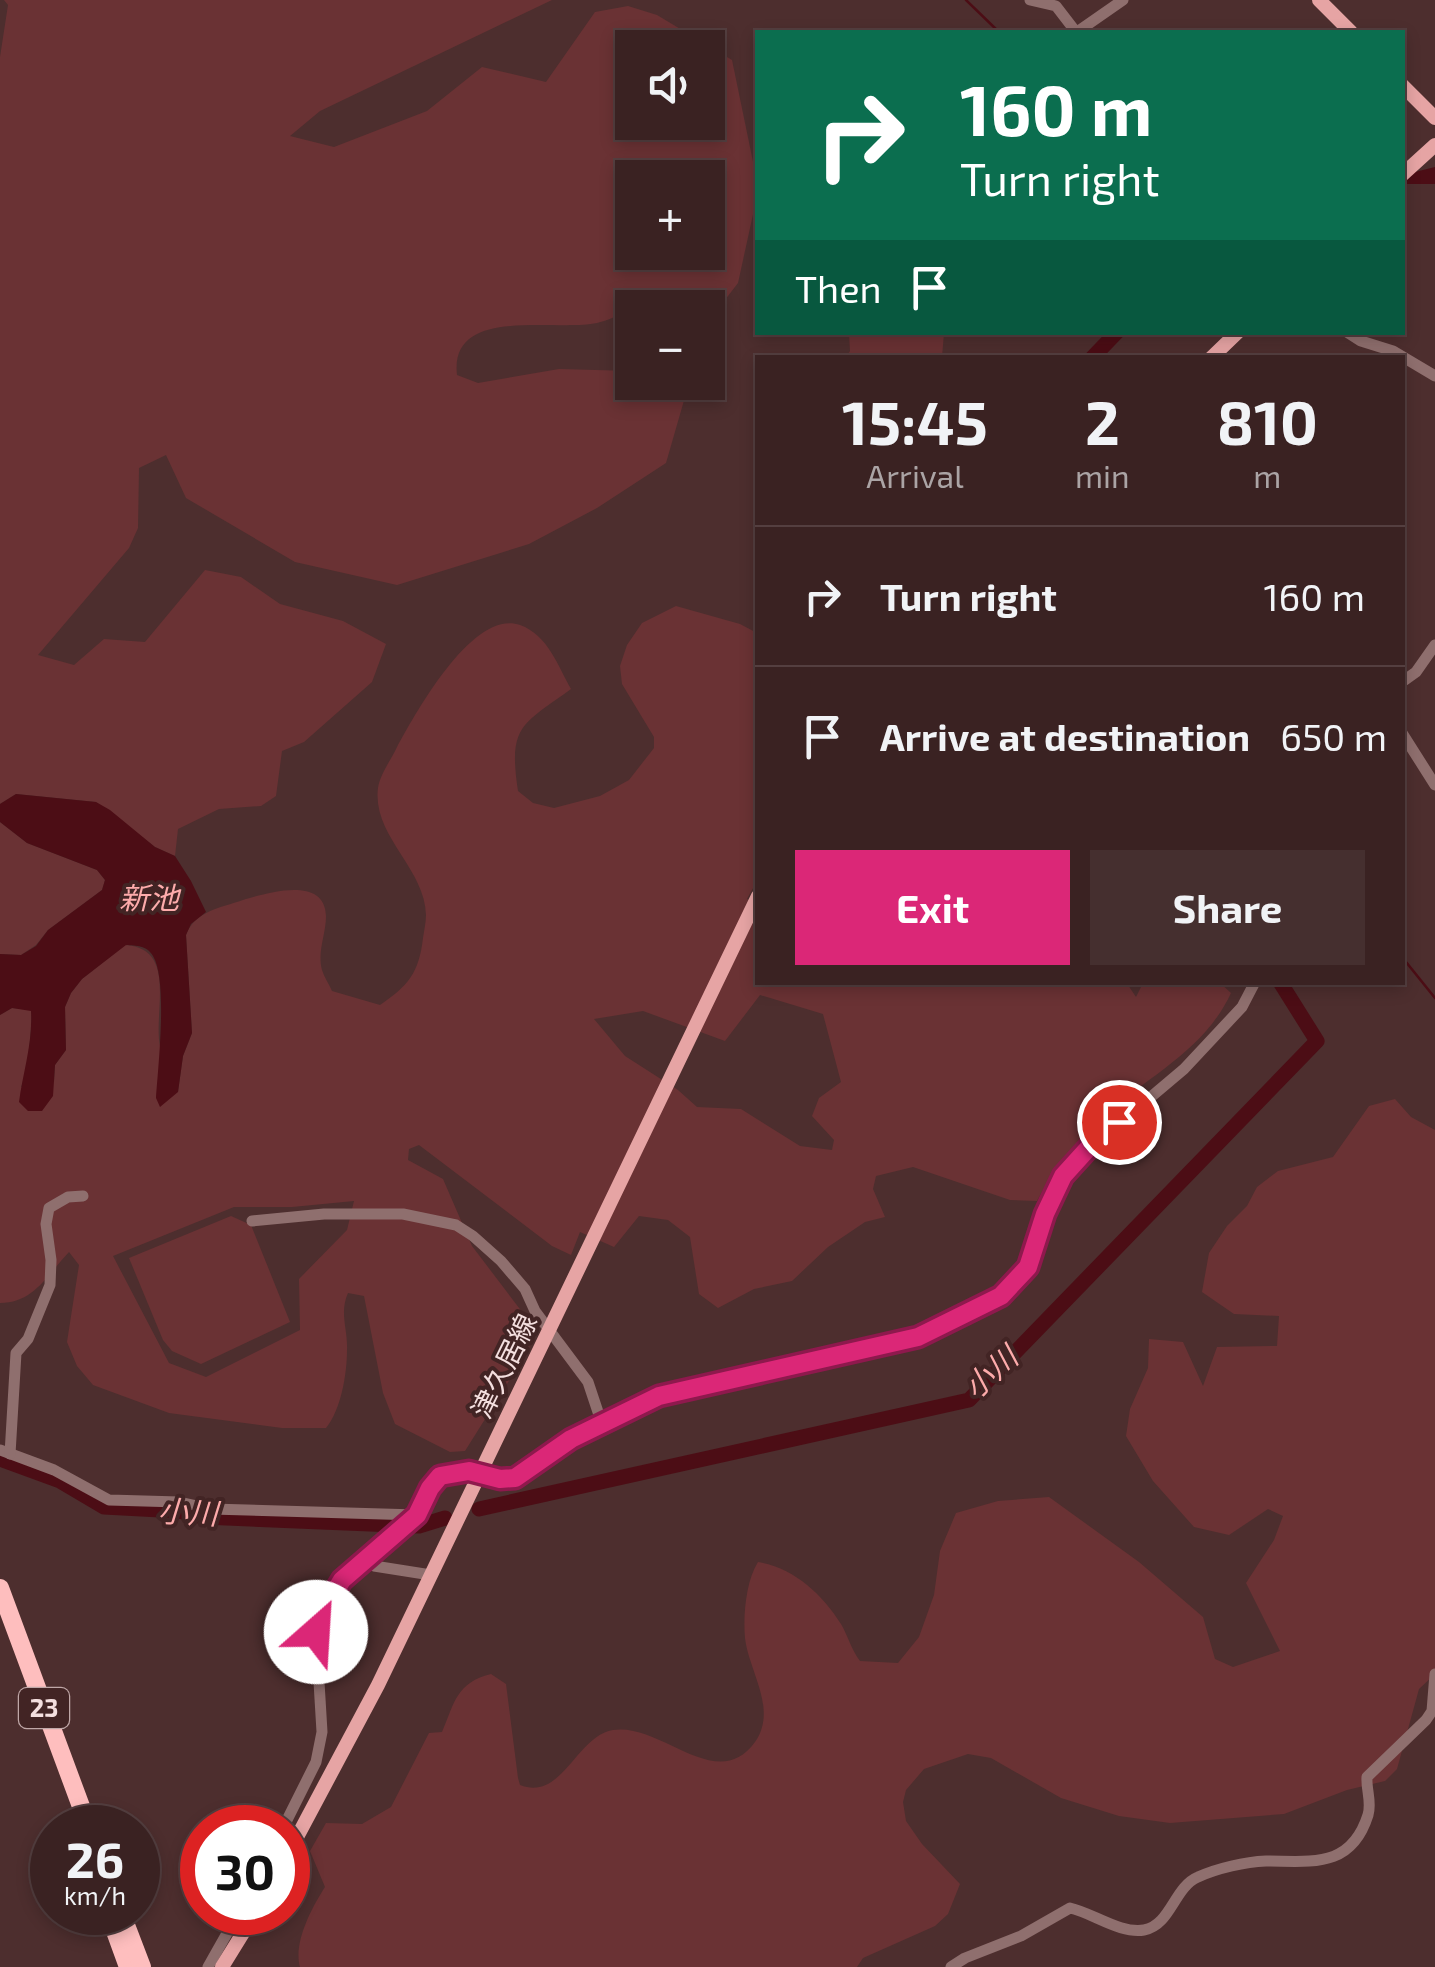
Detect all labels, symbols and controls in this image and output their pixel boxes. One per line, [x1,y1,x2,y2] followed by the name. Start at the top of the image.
[615,30,725,400] map controls
[615,30,725,140] button: sound
[960,66,1153,150] text: 160 m
[795,70,925,200] icon: right
[960,151,1160,205] text: Turn right
[615,160,725,270] button: +
[902,260,957,315] icon: arrive
[795,265,882,311] text: Then
[615,290,725,400] button: −
[842,385,988,457] text: 15:45
[1085,385,1120,457] text: 2
[1217,385,1318,457] text: 810
[866,456,964,494] text: Arrival
[1075,456,1130,494] text: min
[1253,456,1281,494] text: m
[795,569,850,624] icon: right
[880,573,1057,619] text: Turn right
[1263,573,1365,619] text: 160 m
[795,709,850,764] icon: arrive
[880,713,1250,759] text: Arrive at destination
[1280,713,1387,759] text: 650 m
[795,850,1070,965] button: Exit
[1090,850,1365,965] button: Share
[119,879,182,915] water label: 新池
[1077,1080,1162,1165] pin
[1092,1095,1147,1150] icon: arrive
[463,1308,543,1423] street label: 津久居線
[955,1336,1026,1405] water label: 小川
[157,1491,222,1531] water label: 小川
[264,1580,368,1684] position arrow
[19,1688,69,1728] road number: 23
[180,1805,310,1935] speed limit sign: 30
[66,1828,124,1888] text: 26
[64,1880,126,1910] text: km/h

